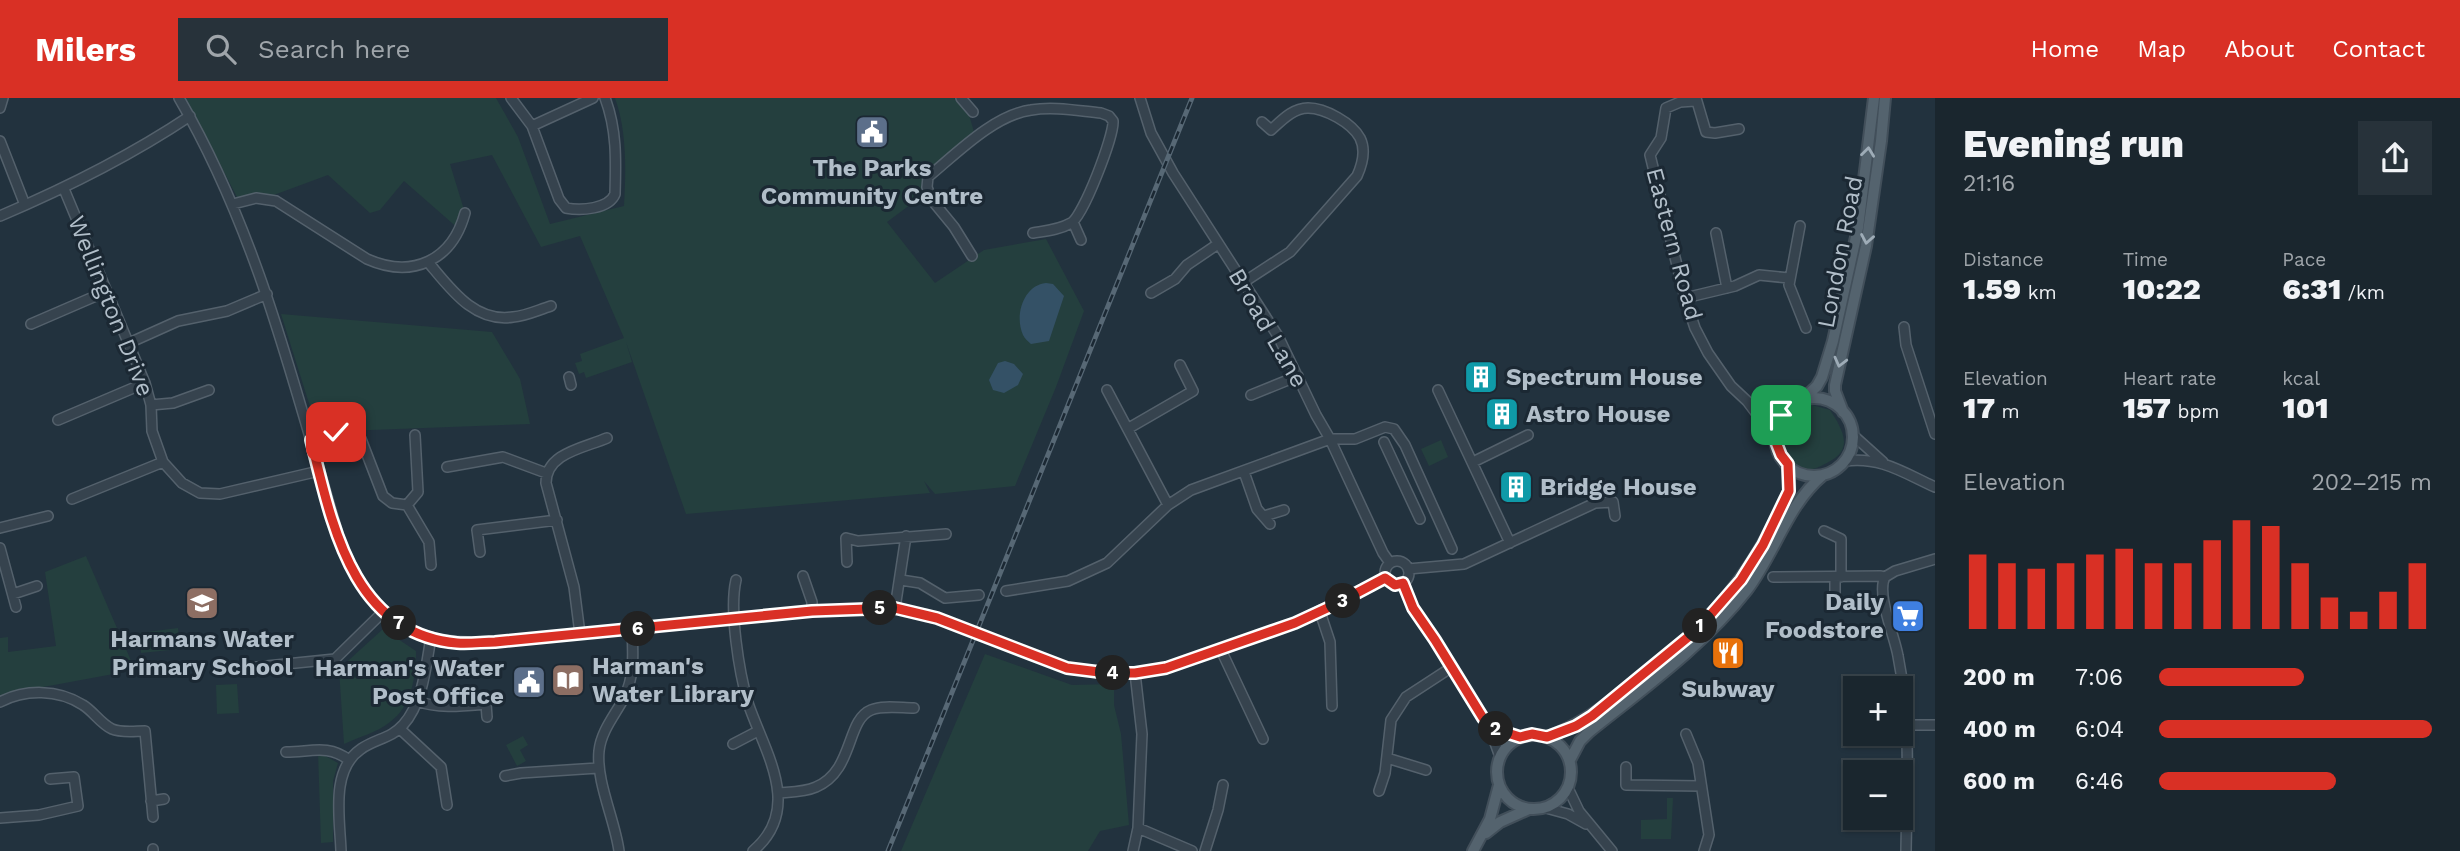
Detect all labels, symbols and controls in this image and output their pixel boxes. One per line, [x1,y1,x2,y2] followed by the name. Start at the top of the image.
[178,18,668,81] search box
[35,30,136,69] text: Milers
[202,30,240,68] icon: search
[258,34,410,64] text: Search here
[2031,35,2099,63] text: Home
[2137,35,2186,63] text: Map
[2224,35,2294,63] text: About
[2332,35,2425,63] text: Contact
[853,113,891,151] public building icon: The Parks Community Centre
[2358,121,2432,195] button: share
[1963,122,2184,166] text: Evening run
[1861,146,1876,158] one-way arrow
[761,154,983,210] place label: The Parks Community Centre
[1640,165,1708,323] street label: Eastern Road
[1963,170,2015,197] text: 21:16
[1812,174,1868,330] street label: London Road
[62,212,160,400] street label: Wellington Drive
[1860,233,1875,245] one-way arrow
[1963,248,2044,271] text: Distance
[2123,248,2168,271] text: Time
[2282,248,2326,271] text: Pace
[1223,263,1313,393] street label: Broad Lane
[1963,271,2021,306] text: 1.59
[2123,271,2201,306] text: 10:22
[2282,271,2341,306] text: 6:31
[2021,281,2057,304] text: km
[2341,281,2385,304] text: /km
[1834,356,1848,368] one-way arrow
[1462,358,1500,396] building icon: Spectrum House
[1506,363,1703,391] place label: Spectrum House
[1963,367,2048,390] text: Elevation
[2123,367,2217,390] text: Heart rate
[2282,367,2320,390] text: kcal
[1751,385,1811,445] pin
[1963,390,1995,425] text: 17
[2123,390,2171,425] text: 157
[2282,390,2329,425] text: 101
[1483,395,1521,433] building icon: Astro House
[1762,396,1800,434] icon: arrive
[1526,400,1671,428] place label: Astro House
[1995,400,2020,423] text: m
[2171,400,2219,423] text: bpm
[306,402,366,462] pin
[317,413,355,451] icon: check
[1497,468,1535,506] building icon: Bridge House
[1963,469,2066,496] text: Elevation
[2311,469,2432,496] text: 202–215 m
[1540,473,1697,501] place label: Bridge House
[183,584,221,622] school or university icon: Harmans Water Primary School
[1326,584,1360,618] pin: 3
[1765,588,1884,644] place label: Daily Foodstore
[1337,589,1348,612] text: 3
[862,590,898,626] pin: 5
[874,596,885,619] text: 5
[1889,597,1927,635] supermarket icon: Daily Foodstore
[382,606,416,640] pin: 7
[1682,608,1718,644] pin: 1
[393,611,404,634] text: 7
[620,612,656,646] pin: 6
[1695,614,1704,637] text: 1
[632,617,643,640] text: 6
[110,625,294,681] place label: Harmans Water Primary School
[1709,634,1747,672] restaurant icon: Subway
[592,652,754,708] place label: Harman's Water Library
[315,654,505,710] place label: Harman's Water Post Office
[1096,656,1130,690] pin: 4
[549,661,587,699] library icon: Harman's Water Library
[1106,661,1119,684] text: 4
[510,663,548,701] public building icon: Harman's Water Post Office
[1963,664,2035,691] text: 200 m
[2075,664,2123,691] text: 7:06
[1681,675,1775,703] place label: Subway
[1843,676,1913,830] map controls
[1843,676,1913,746] button: +
[1478,712,1514,746] pin: 2
[1963,716,2036,743] text: 400 m
[2075,716,2124,743] text: 6:04
[1490,717,1501,740] text: 2
[1843,760,1913,830] button: −
[1963,768,2035,795] text: 600 m
[2075,768,2124,795] text: 6:46

